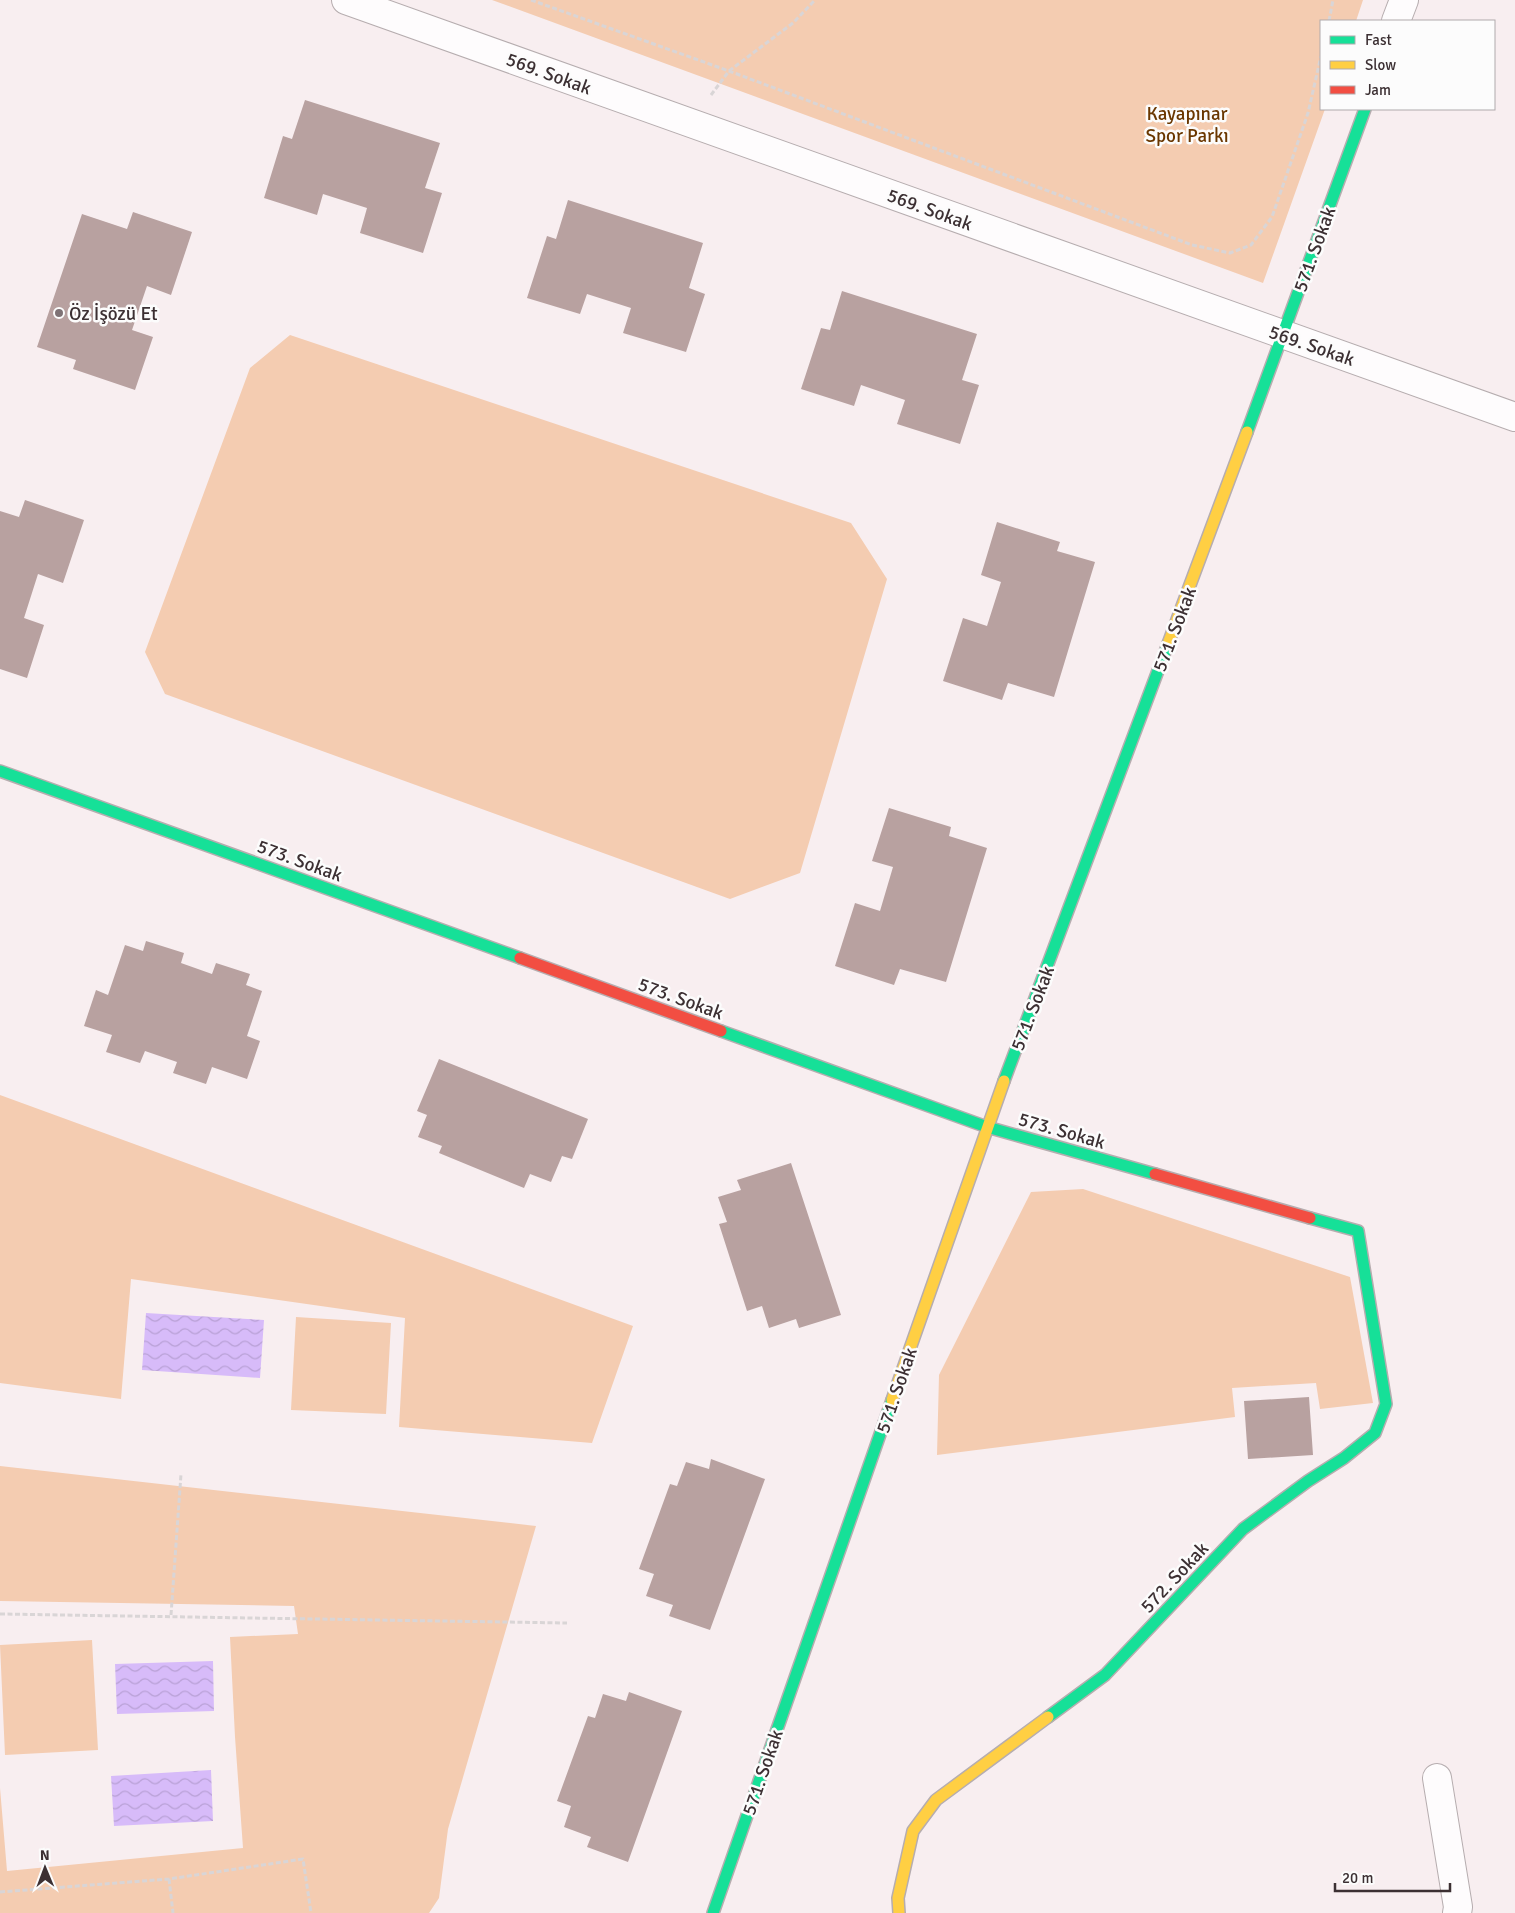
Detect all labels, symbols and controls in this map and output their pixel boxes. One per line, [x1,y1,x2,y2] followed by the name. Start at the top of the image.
[1320,20,1495,110] legend
[1365,31,1392,49] text: Fast
[503,47,595,101] street label: 569. Sokak
[1365,56,1396,74] text: Slow
[1365,81,1391,99] text: Jam
[1145,102,1229,148] park label: Kayapınar Spor Parkı
[884,183,976,237] street label: 569. Sokak
[1288,203,1342,295] street label: 571. Sokak
[69,302,158,326] place label: Öz İşözü Et
[53,307,65,319] marker: Öz İşözü Et
[1266,320,1358,372] street label: 569. Sokak
[1148,583,1202,675] street label: 571. Sokak
[254,834,346,888] street label: 573. Sokak
[1006,962,1060,1054] street label: 571. Sokak
[635,972,727,1026] street label: 573. Sokak
[1016,1107,1108,1155] street label: 573. Sokak
[871,1344,923,1436] street label: 571. Sokak
[1136,1537,1214,1618] street label: 572. Sokak
[737,1726,789,1818] street label: 571. Sokak
[20,1843,70,1893] north arrow
[40,1847,50,1864] text: N
[1335,1860,1450,1892] scale bar
[1342,1869,1373,1887] text: 20 m

